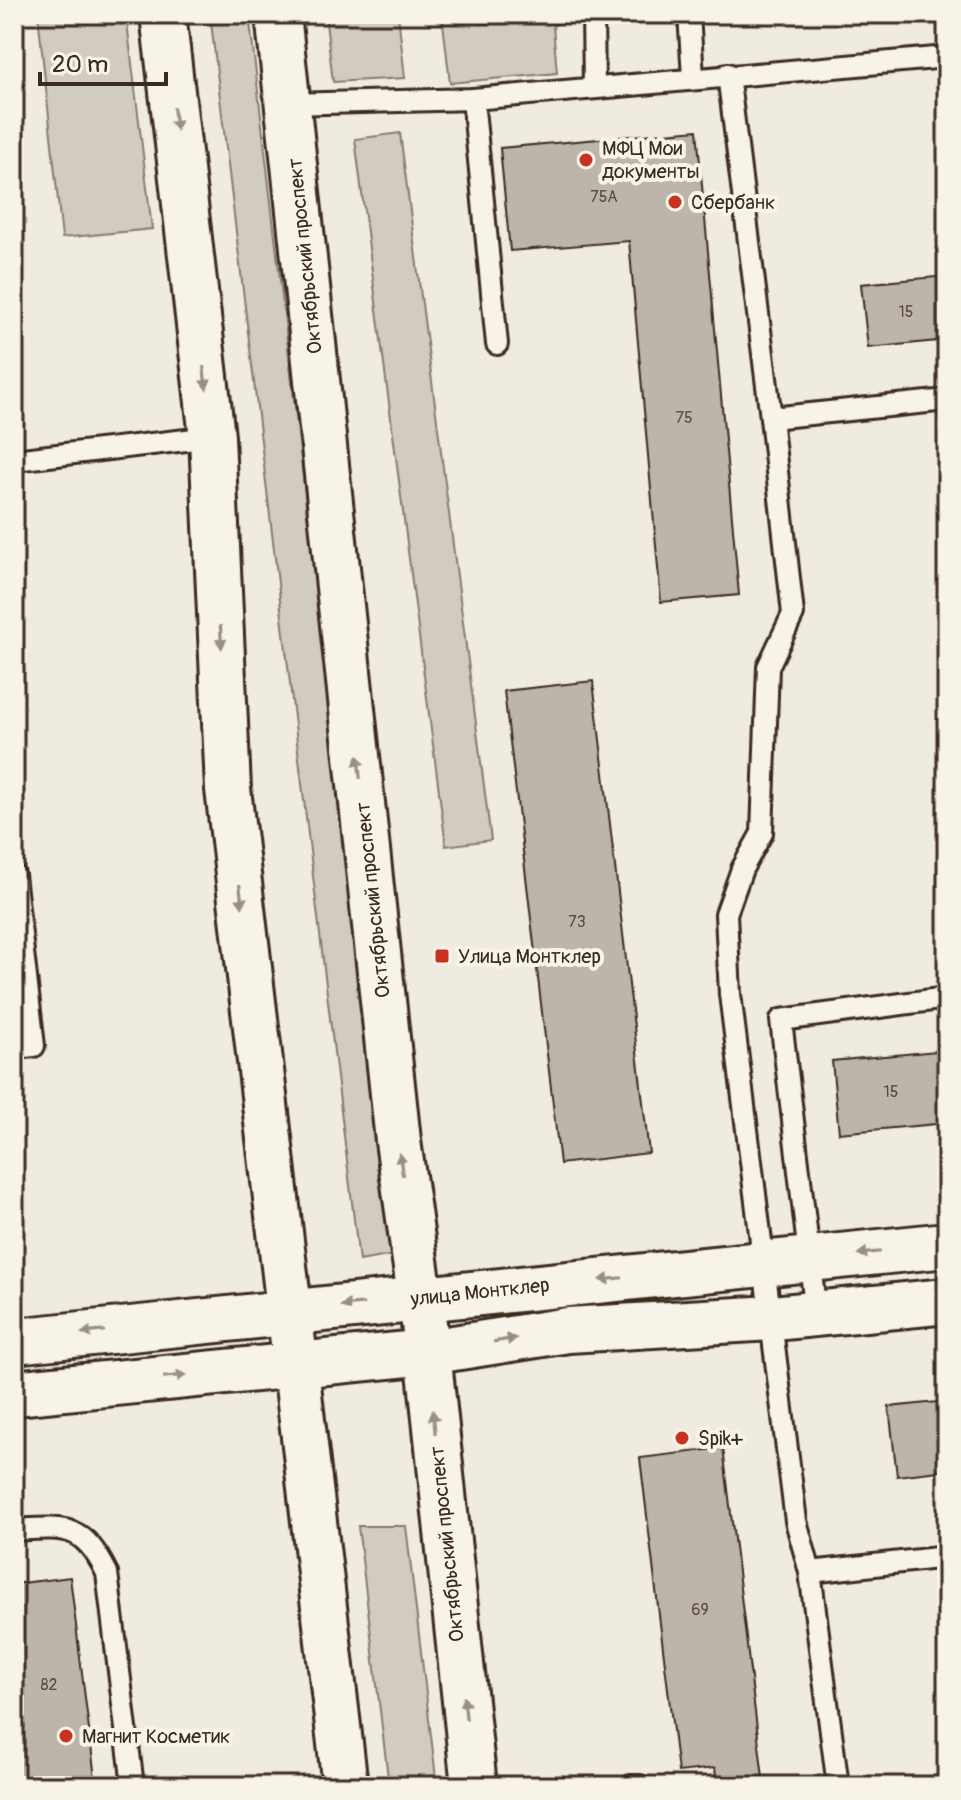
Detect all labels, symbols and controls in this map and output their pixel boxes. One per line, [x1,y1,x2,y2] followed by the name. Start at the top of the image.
[40,36,166,86] scale bar
[52,50,108,79] text: 20 m
[169,107,182,132] one-way arrow
[602,136,700,184] place label: МФЦ Мои документы
[577,151,595,169] marker: МФЦ Мои документы
[282,157,328,355] street label: Октябрьский проспект
[590,187,618,207] house number: 75А
[691,190,775,215] place label: Сбербанк
[666,193,684,211] marker: Сбербанк
[899,302,913,322] house number: 15
[199,365,212,390] one-way arrow
[675,408,693,428] house number: 75
[215,625,228,650] one-way arrow
[352,754,365,779] one-way arrow
[350,801,396,999] street label: Октябрьский проспект
[235,884,248,909] one-way arrow
[568,912,586,932] house number: 73
[458,944,601,969] place label: Улица Монтклер
[433,947,451,965] marker: Улица Монтклер
[884,1082,898,1102] house number: 15
[395,1151,408,1176] one-way arrow
[856,1246,881,1259] one-way arrow
[408,1272,551,1312] street label: улица Монтклер
[598,1273,623,1286] one-way arrow
[339,1298,364,1311] one-way arrow
[80,1325,105,1338] one-way arrow
[492,1333,517,1346] one-way arrow
[163,1369,188,1382] one-way arrow
[428,1409,441,1434] one-way arrow
[698,1426,743,1451] place label: Spik+
[673,1429,691,1447] marker: Spik+
[424,1445,470,1643] street label: Октябрьский проспект
[691,1600,709,1620] house number: 69
[40,1675,58,1695] house number: 82
[459,1696,472,1721] one-way arrow
[82,1724,230,1749] place label: Магнит Косметик
[57,1727,75,1745] marker: Магнит Косметик

